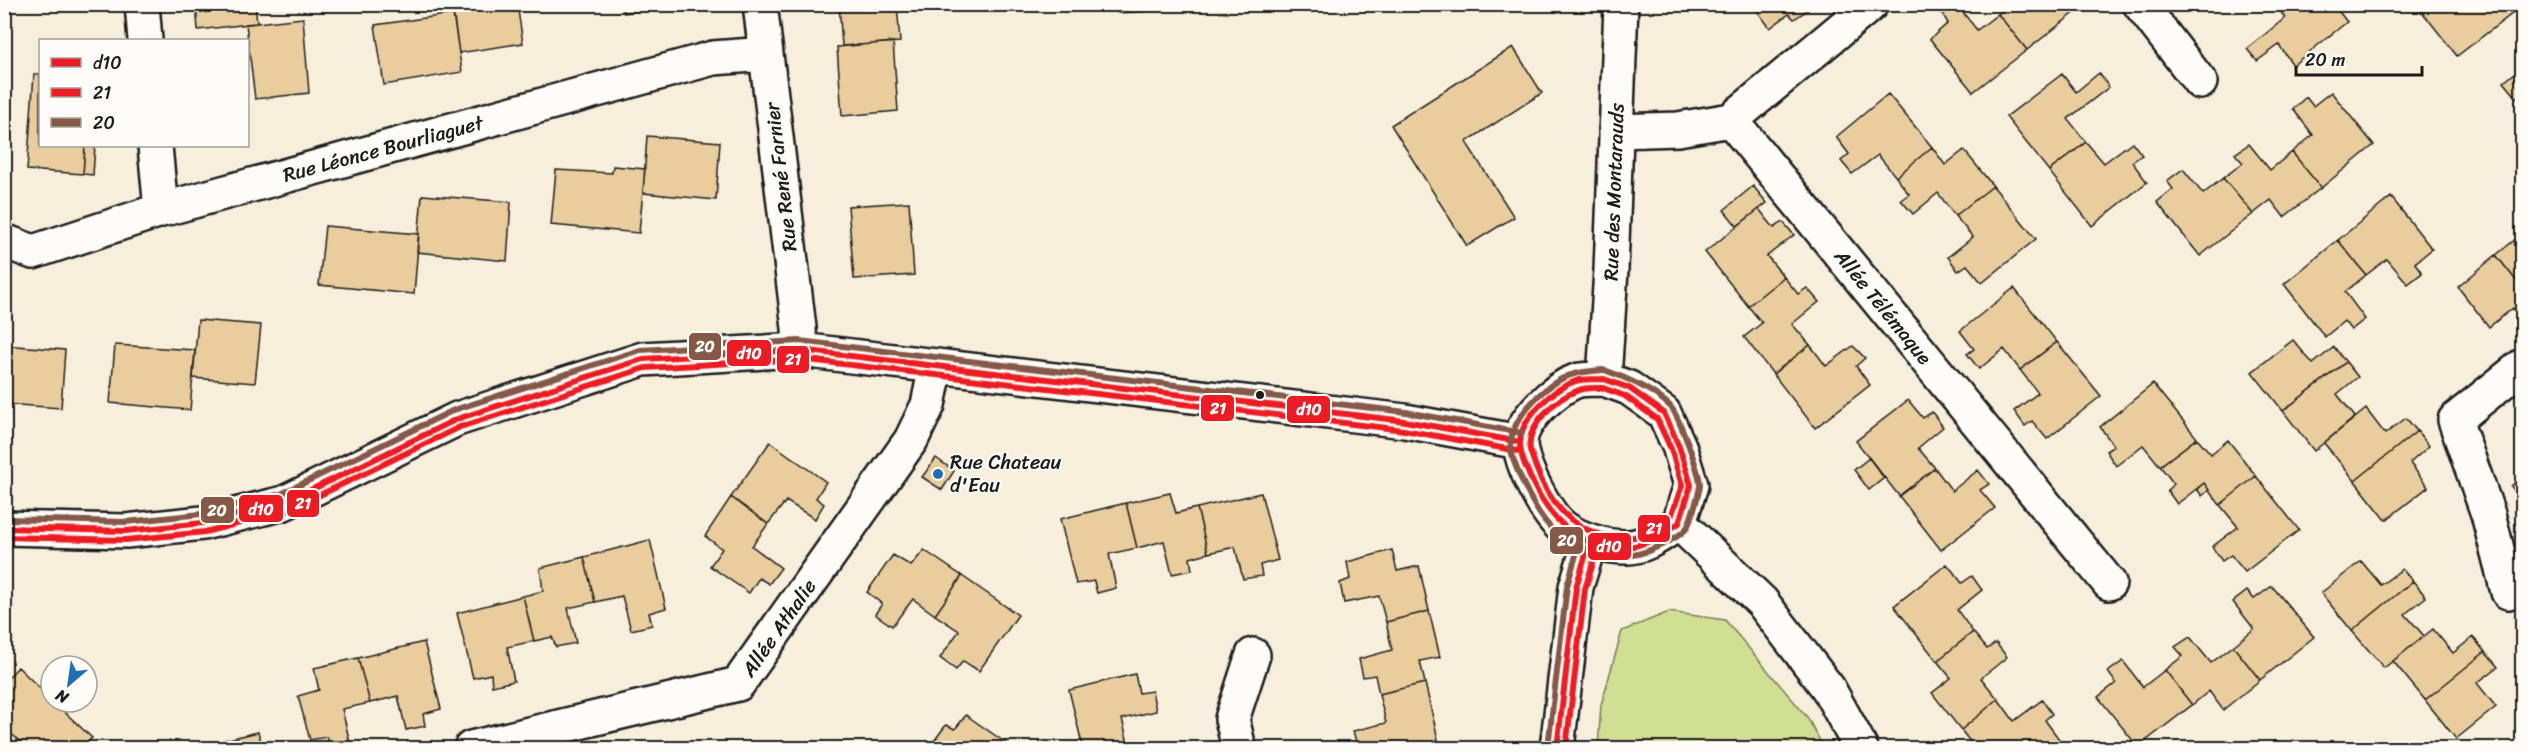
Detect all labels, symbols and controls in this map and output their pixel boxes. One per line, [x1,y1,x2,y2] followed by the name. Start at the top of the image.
[39,39,249,147] legend
[2296,39,2422,77] scale bar
[2305,44,2345,76] text: 20 m
[93,47,122,79] text: d10
[93,77,111,109] text: 21
[754,99,807,253] street label: Rue René Farnier
[1593,102,1635,281] street label: Rue des Montarauds
[279,105,488,193] street label: Rue Léonce Bourliaguet
[93,107,115,139] text: 20
[1824,240,1941,373] street label: Allée Télémaque
[688,332,722,361] line badge: 20
[694,332,715,361] text: 20
[726,339,772,367] line badge: d10
[736,339,762,368] text: d10
[776,345,810,374] line badge: 21
[784,345,801,374] text: 21
[1254,389,1266,401] unlabelled marker
[1200,394,1235,422] line badge: 21
[1209,394,1226,423] text: 21
[1286,395,1331,424] line badge: d10
[1296,395,1322,424] text: d10
[950,445,1061,503] place label: Rue Chateau d'Eau
[931,467,945,481] marker: Rue Chateau d'Eau
[286,489,320,518] line badge: 21
[294,489,311,518] text: 21
[238,494,284,523] line badge: d10
[248,495,274,524] text: d10
[200,496,235,524] line badge: 20
[206,496,227,525] text: 20
[1637,514,1671,543] line badge: 21
[1645,514,1662,543] text: 21
[1549,526,1584,555] line badge: 20
[1556,526,1577,555] text: 20
[1587,532,1632,561] line badge: d10
[1596,532,1622,561] text: d10
[732,572,826,685] street label: Allée Athalie
[39,654,99,714] north arrow
[49,681,75,713] text: N

